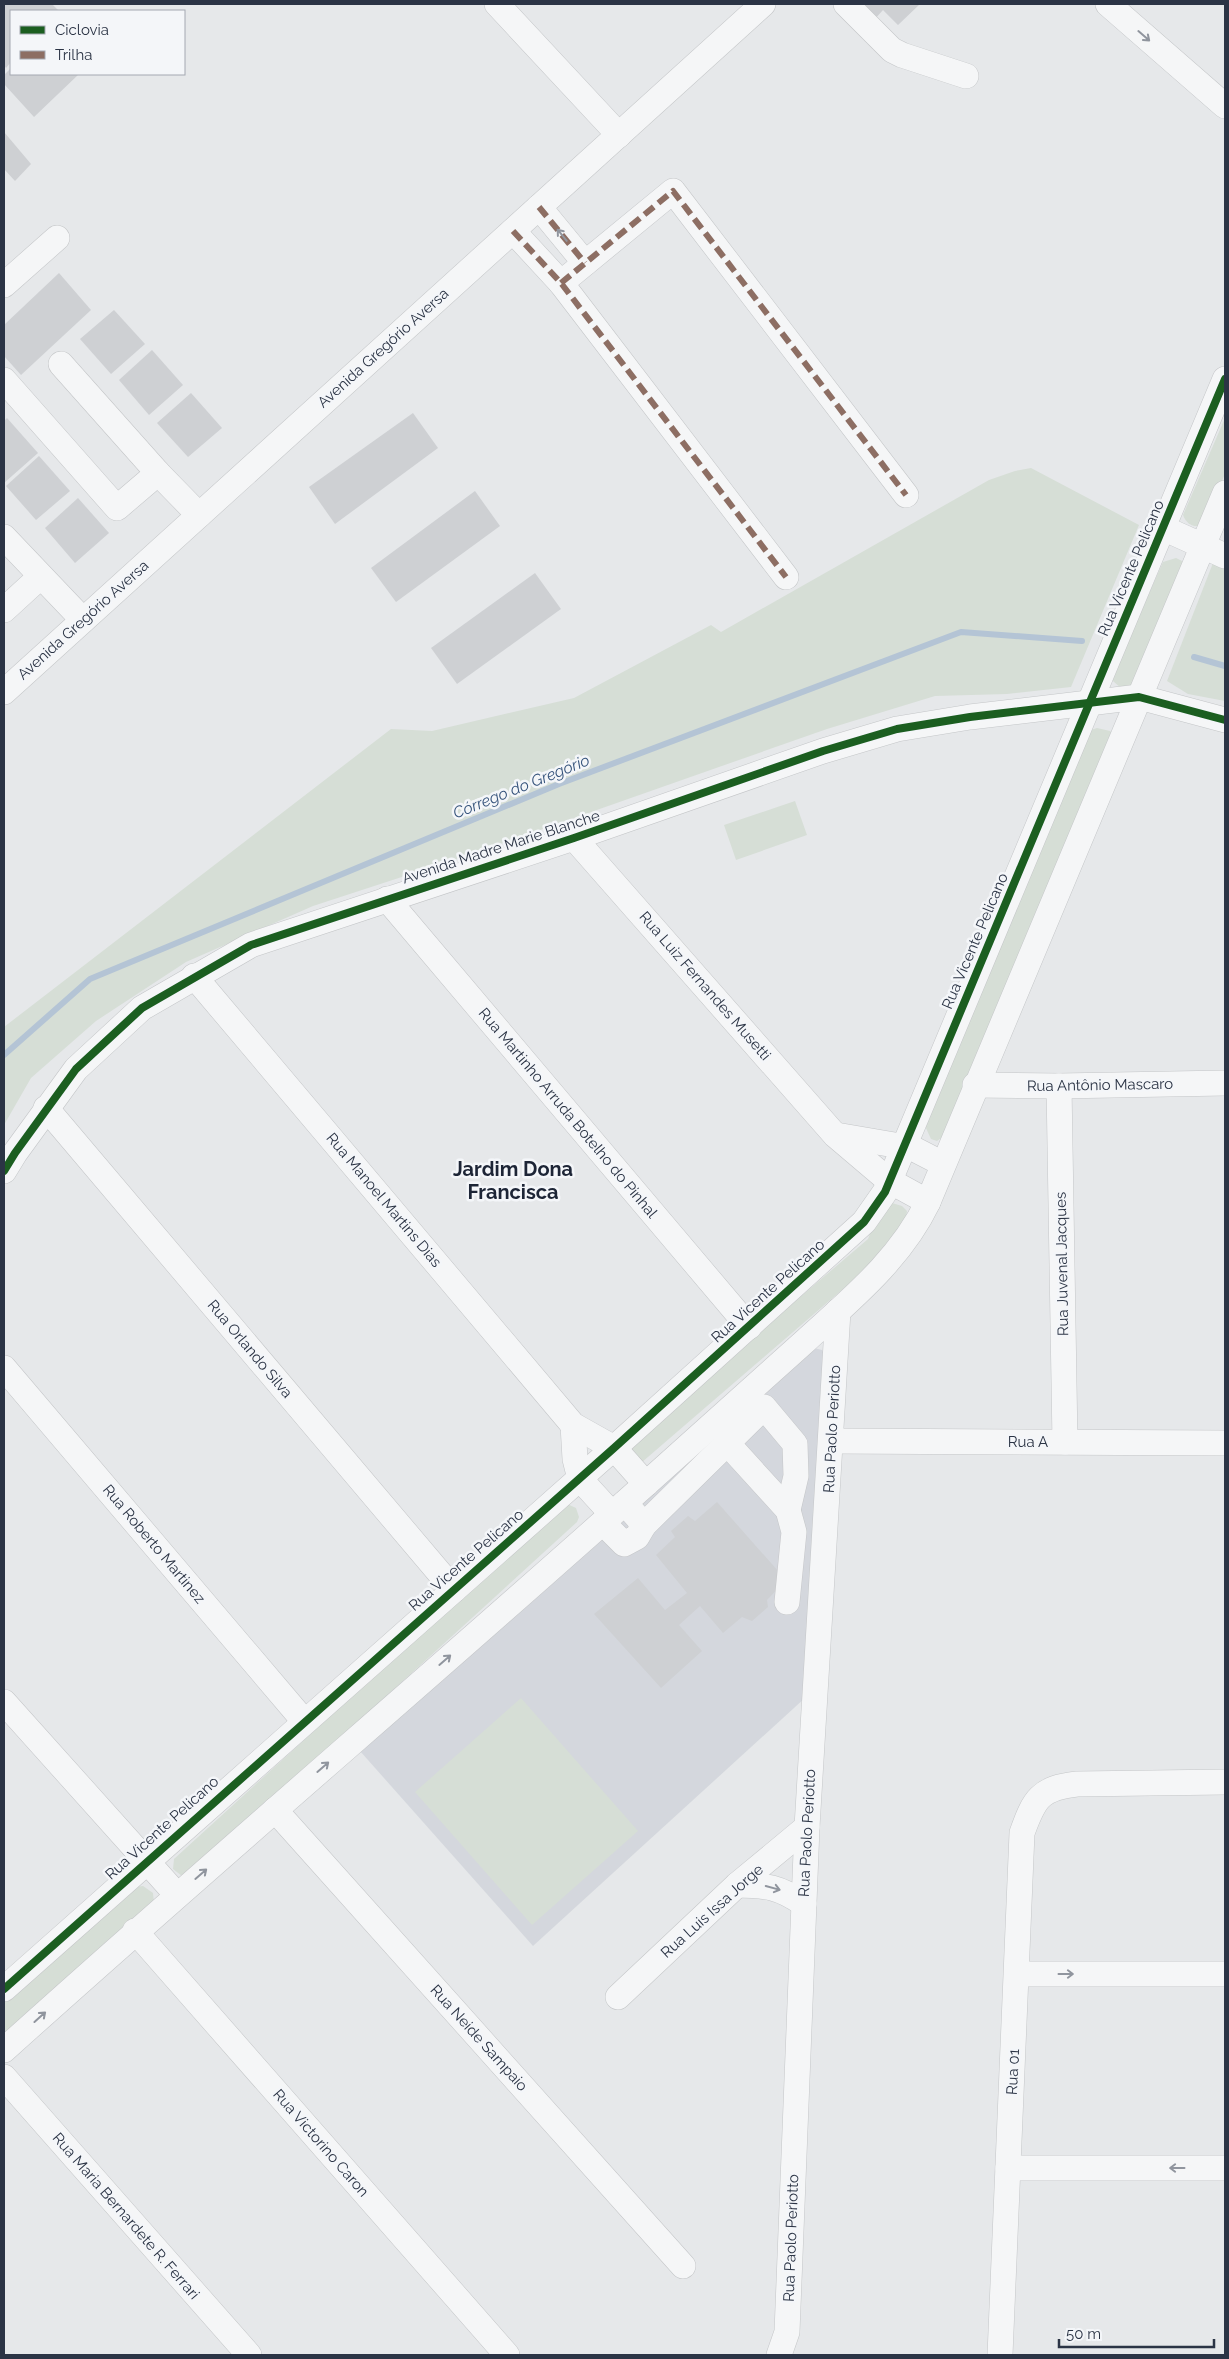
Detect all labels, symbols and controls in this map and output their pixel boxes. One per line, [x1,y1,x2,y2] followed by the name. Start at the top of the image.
[10,10,185,75] legend
[55,21,109,39] text: Ciclovia
[1138,30,1151,41] one-way arrow
[55,46,92,64] text: Trilha
[556,229,567,242] one-way arrow
[314,284,452,412] street label: Avenida Gregório Aversa
[1094,497,1168,639] street label: Rua Vicente Pelicano
[14,556,152,684] street label: Avenida Gregório Aversa
[450,750,592,823] water label: Córrego do Gregório
[400,806,602,888] street label: Avenida Madre Marie Blanche
[938,870,1012,1012] street label: Rua Vicente Pelicano
[635,908,775,1064] street label: Rua Luiz Fernandes Musetti
[475,1004,662,1222] street label: Rua Martinho Arruda Botelho do Pinhal
[1027,1075,1173,1095] street label: Rua Antônio Mascaro
[323,1129,445,1271] street label: Rua Manoel Martins Dias
[453,1157,573,1204] district label: Jardim Dona Francisca
[1052,1192,1072,1336] street label: Rua Juvenal Jacques
[708,1235,828,1347] street label: Rua Vicente Pelicano
[204,1296,296,1402] street label: Rua Orlando Silva
[820,1365,844,1493] street label: Rua Paolo Periotto
[1008,1433,1048,1451] street label: Rua A
[99,1481,209,1607] street label: Rua Roberto Martinez
[405,1505,527,1615] street label: Rua Vicente Pelicano
[439,1655,452,1666] one-way arrow
[316,1762,329,1773] one-way arrow
[795,1769,819,1897] street label: Rua Paolo Periotto
[102,1772,222,1884] street label: Rua Vicente Pelicano
[657,1860,767,1962] street label: Rua Luis Issa Jorge
[194,1869,207,1880] one-way arrow
[764,1883,780,1893] one-way arrow
[1057,1969,1073,1979] one-way arrow
[427,1981,531,2095] street label: Rua Neide Sampaio
[33,2011,46,2023] one-way arrow
[1003,2048,1023,2096] street label: Rua 01
[269,2085,373,2201] street label: Rua Victorino Caron
[49,2129,203,2303] street label: Rua Maria Bernardete R. Ferrari
[1169,2163,1185,2173] one-way arrow
[780,2174,802,2302] street label: Rua Paolo Periotto
[1059,2316,1214,2348] scale bar
[1066,2325,1101,2343] text: 50 m

